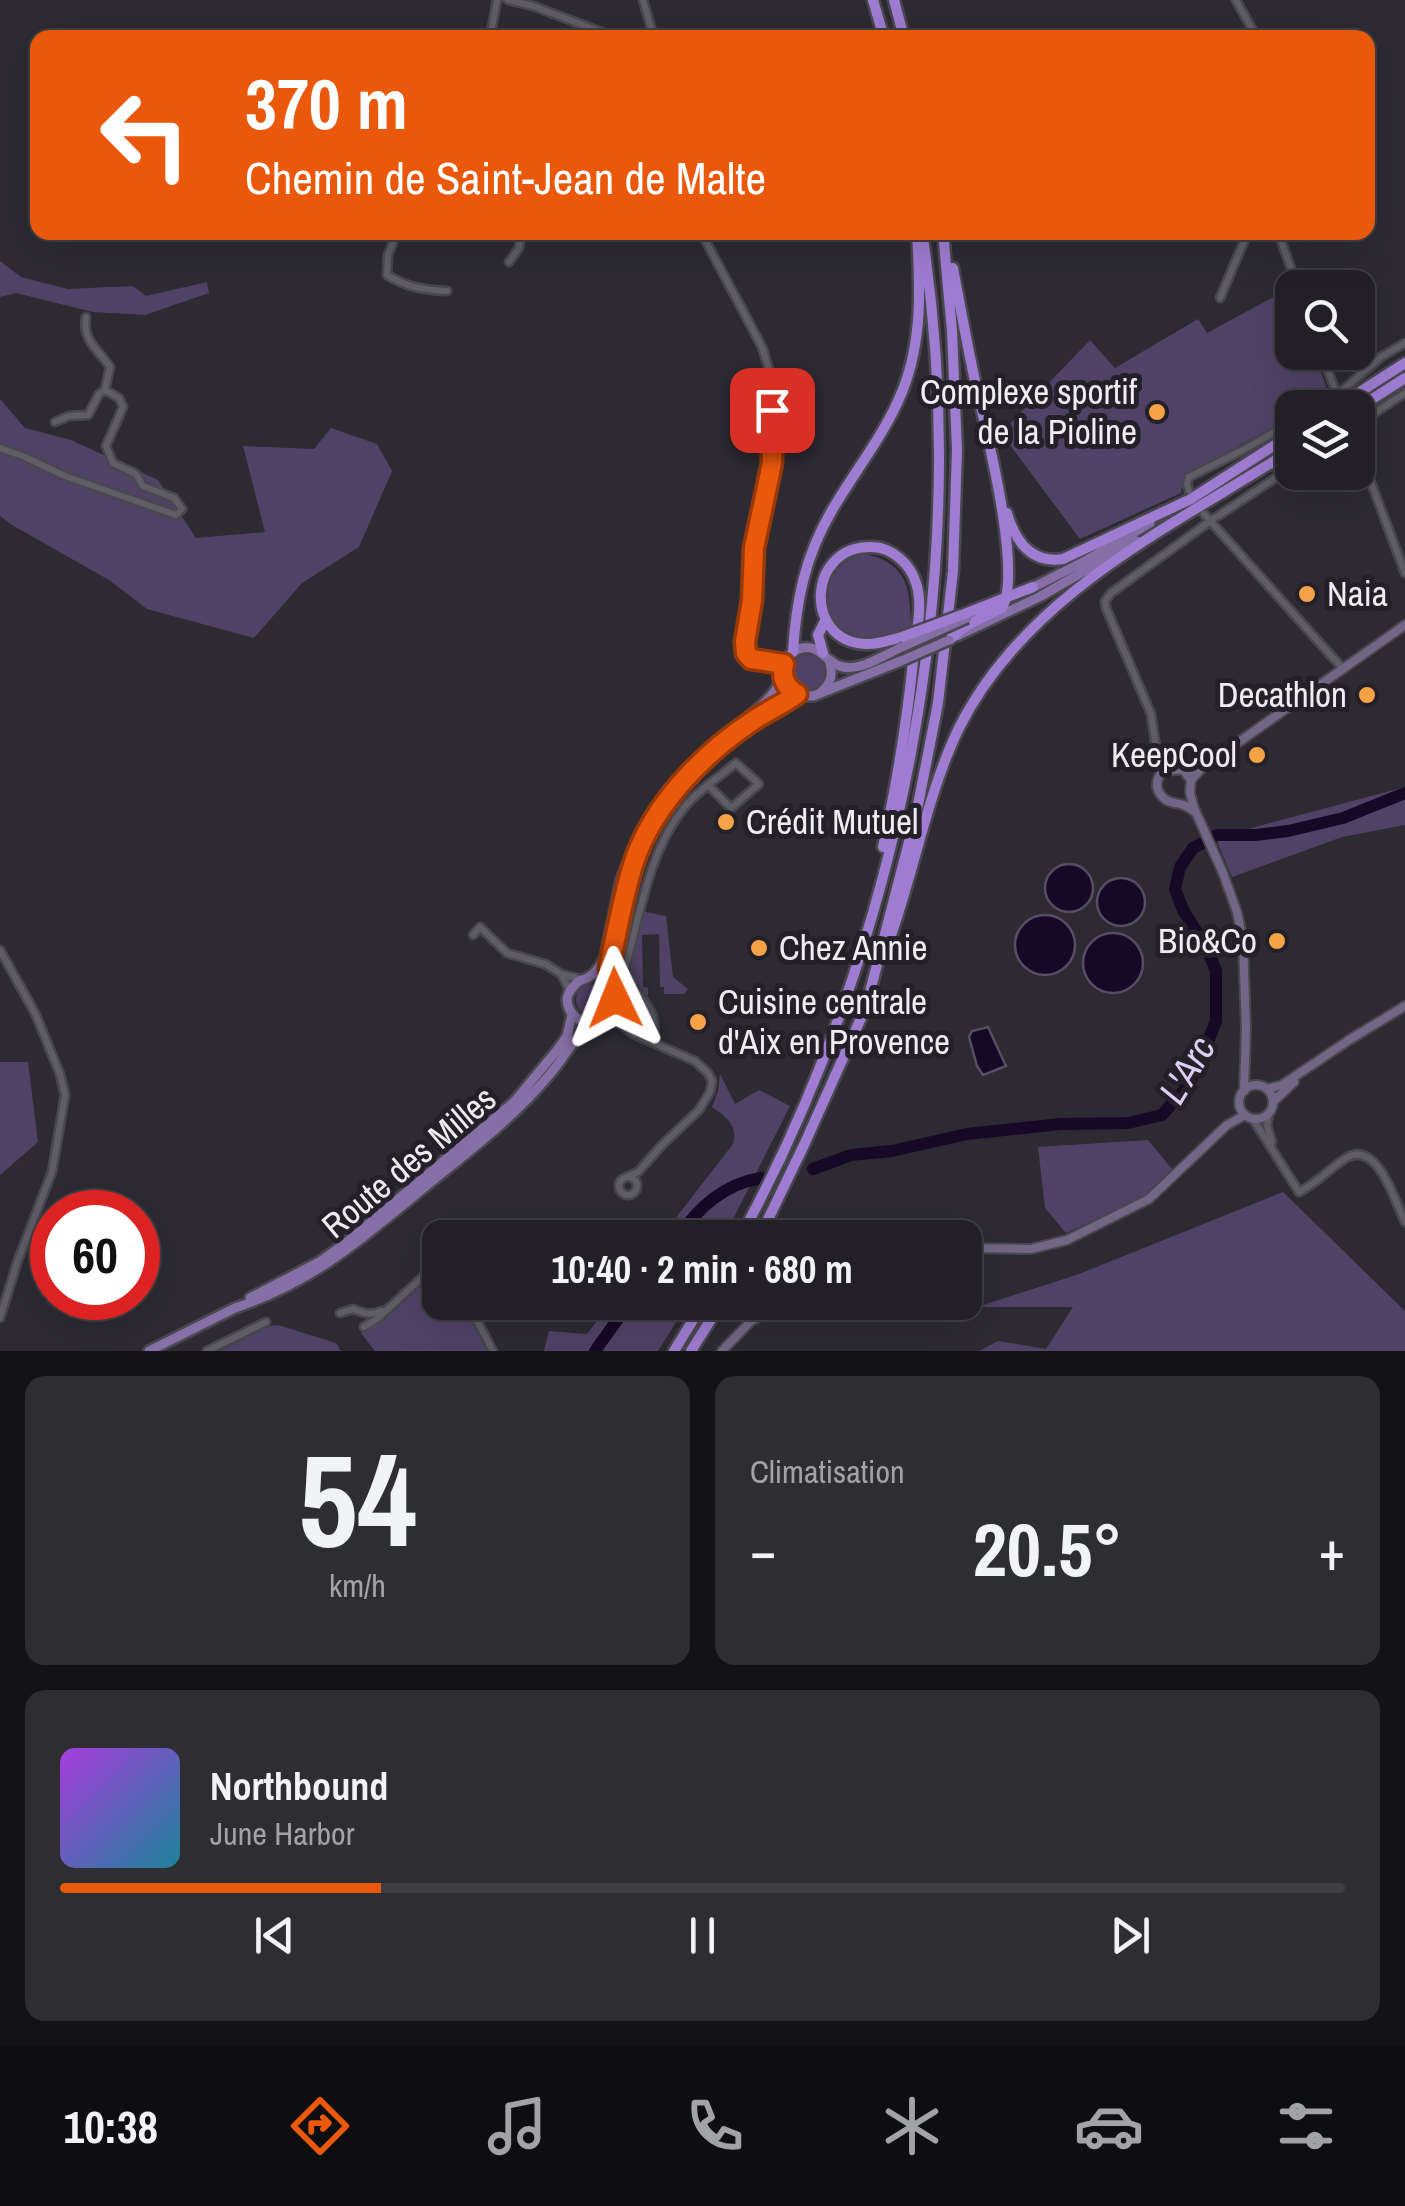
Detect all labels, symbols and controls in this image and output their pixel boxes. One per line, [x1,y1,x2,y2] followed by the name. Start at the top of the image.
[245,57,408,151] text: 370 m
[80,70,210,200] icon: left
[245,147,766,208] text: Chemin de Saint-Jean de Malte
[1275,270,1375,490] map controls
[1275,270,1375,370] button: search
[730,368,815,453] pin
[920,368,1137,455] place label: Complexe sportif de la Pioline
[745,383,800,438] icon: arrive
[1275,390,1375,490] button: layers
[1146,401,1168,423] marker: Complexe sportif de la Pioline
[1327,570,1388,617] place label: Naia
[1296,583,1318,605] marker: Naia
[1218,671,1347,718] place label: Decathlon
[1356,684,1378,706] marker: Decathlon
[1111,731,1237,778] place label: KeepCool
[1246,744,1268,766] marker: KeepCool
[746,798,918,845] place label: Crédit Mutuel
[715,811,737,833] marker: Crédit Mutuel
[1158,917,1257,964] place label: Bio&Co
[779,924,927,971] place label: Chez Annie
[1266,930,1288,952] marker: Bio&Co
[748,937,770,959] marker: Chez Annie
[563,946,667,1050] position arrow
[718,978,950,1065] place label: Cuisine centrale d'Aix en Provence
[687,1011,709,1033] marker: Cuisine centrale d'Aix en Provence
[1147,1027,1226,1113] water label: L'Arc
[312,1075,506,1248] street label: Route des Milles
[30,1190,160,1320] speed limit sign: 60
[551,1244,853,1295] text: 10:40 · 2 min · 680 m
[298,1411,417,1587] text: 54
[750,1450,905,1493] text: Climatisation
[973,1498,1122,1599] text: 20.5°
[750,1513,776,1587] text: −
[1319,1513,1345,1587] text: +
[329,1564,386,1607] text: km/h
[210,1761,388,1812] text: Northbound
[210,1812,354,1855] text: June Harbor
[247,1908,302,1963] icon: previous
[675,1908,730,1963] icon: pause
[1103,1908,1158,1963] icon: next
[285,2091,355,2161] icon: directions
[482,2091,552,2161] icon: music
[680,2091,750,2161] icon: phone
[877,2091,947,2161] icon: climate
[1074,2091,1144,2161] icon: car
[1271,2091,1341,2161] icon: filters
[64,2096,158,2157] text: 10:38

